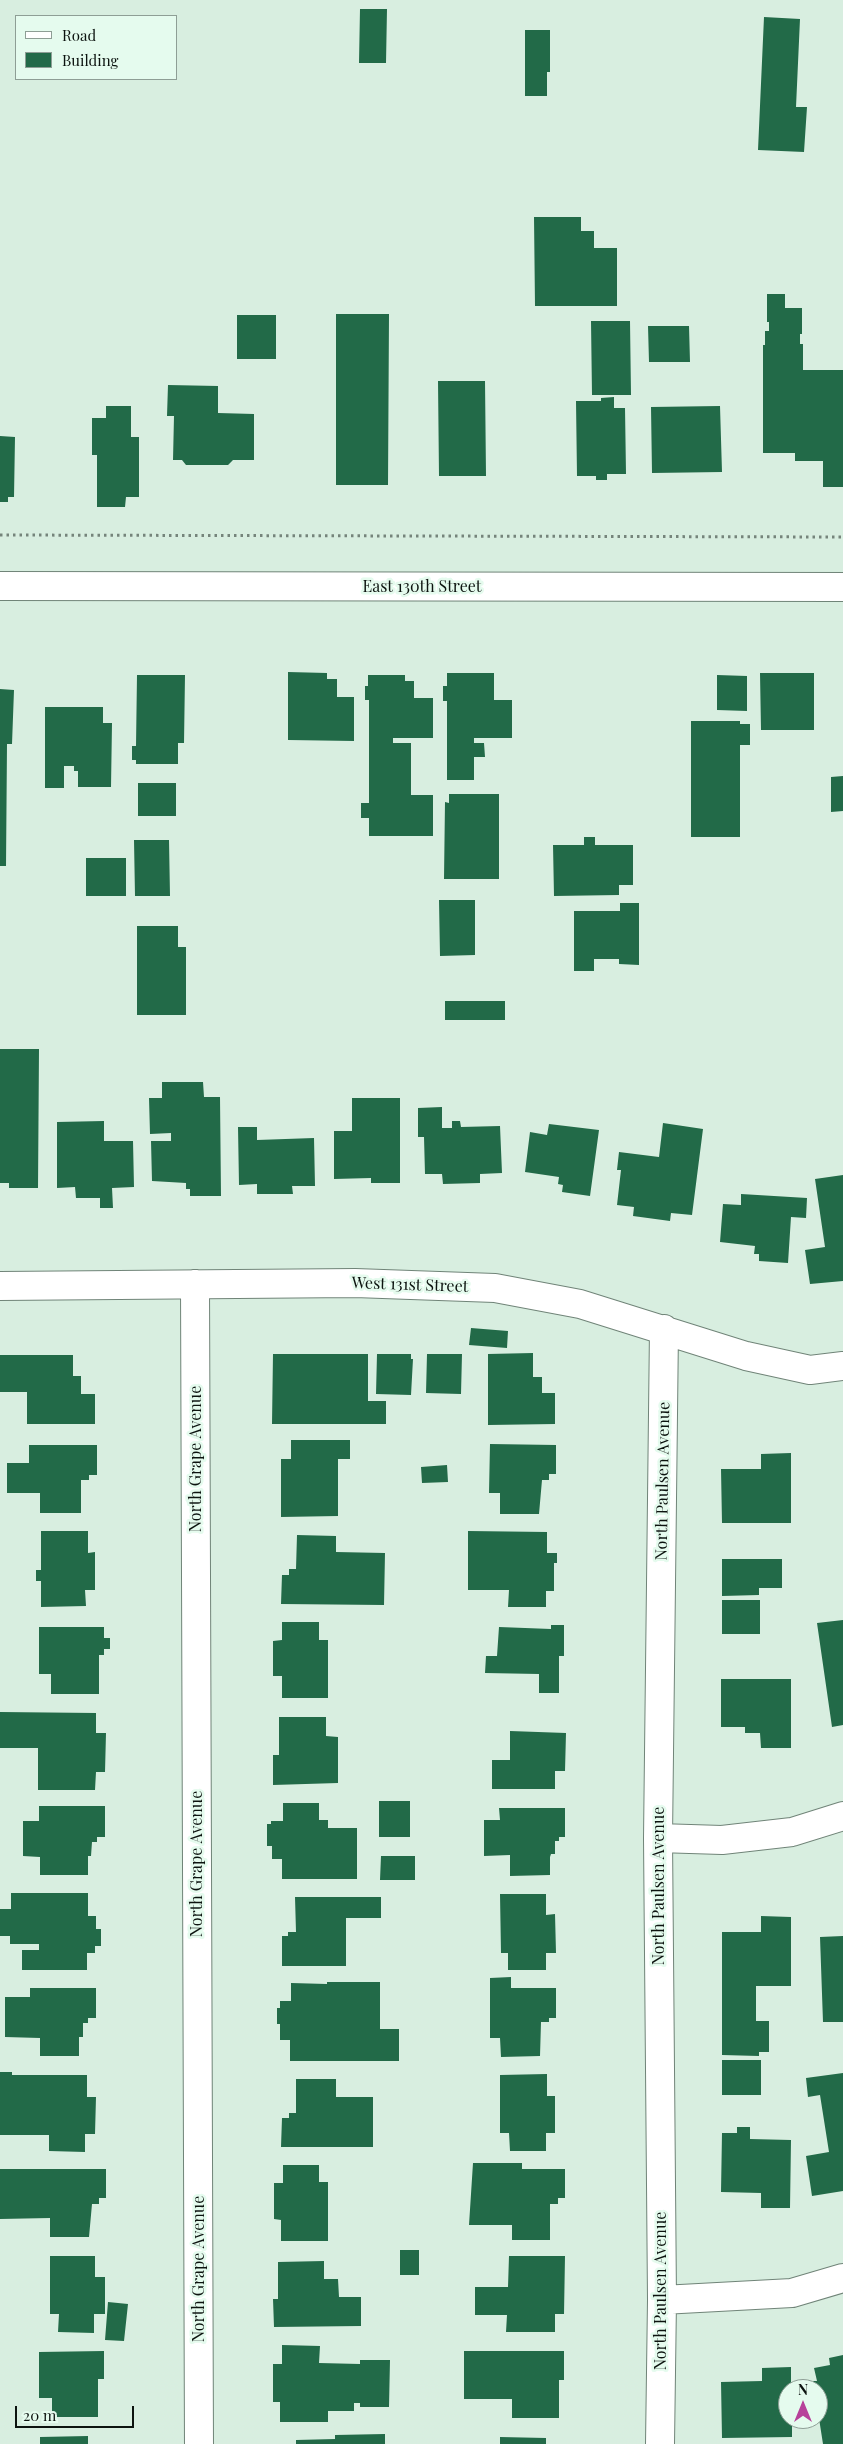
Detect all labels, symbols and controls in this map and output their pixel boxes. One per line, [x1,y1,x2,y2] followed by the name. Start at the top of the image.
[15,15,178,80] legend
[62,25,96,45] text: Road
[62,50,118,70] text: Building
[363,577,481,597] street label: East 130th Street
[351,1273,469,1297] street label: West 131st Street
[186,1386,206,1532] street label: North Grape Avenue
[652,1402,674,1560] street label: North Paulsen Avenue
[187,1791,207,1937] street label: North Grape Avenue
[649,1807,669,1965] street label: North Paulsen Avenue
[189,2196,209,2342] street label: North Grape Avenue
[651,2212,671,2370] street label: North Paulsen Avenue
[778,2379,828,2429] north arrow
[798,2380,808,2399] text: N
[18,2396,136,2428] scale bar
[23,2405,56,2425] text: 20 m

